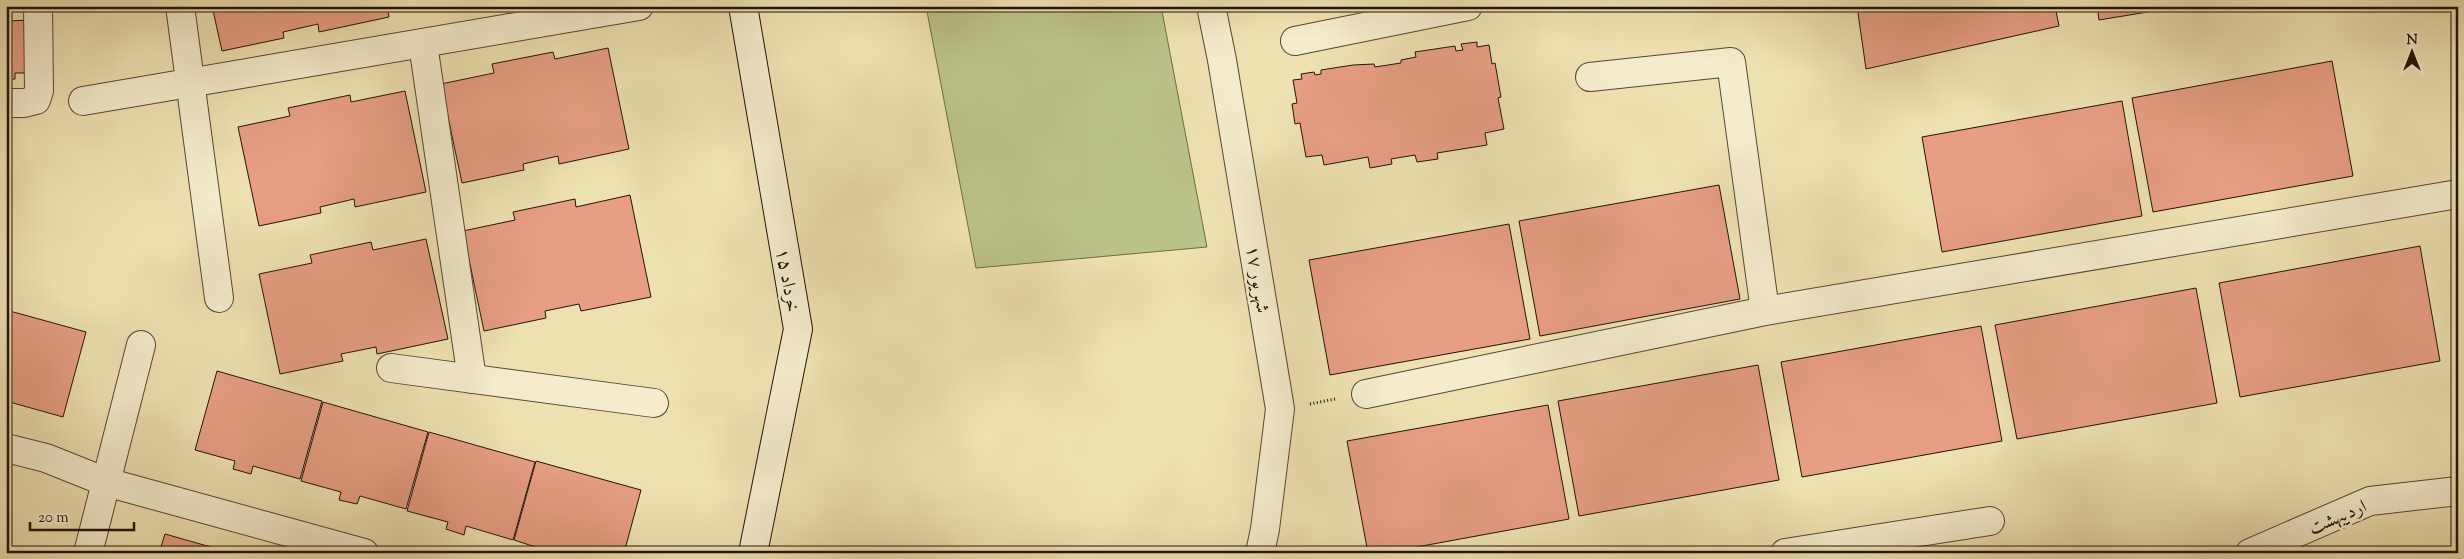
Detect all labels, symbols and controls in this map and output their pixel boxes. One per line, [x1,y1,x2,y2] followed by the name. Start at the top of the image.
[2386,28,2436,78] north arrow
[2406,31,2418,51] text: N
[1238,244,1275,315] street label: ۱۷ شهریور
[768,246,805,314] street label: ۱۵ خرداد
[2305,494,2371,543] street label: اردیبهشت
[30,499,134,531] scale bar
[38,508,69,529] text: 20 m

